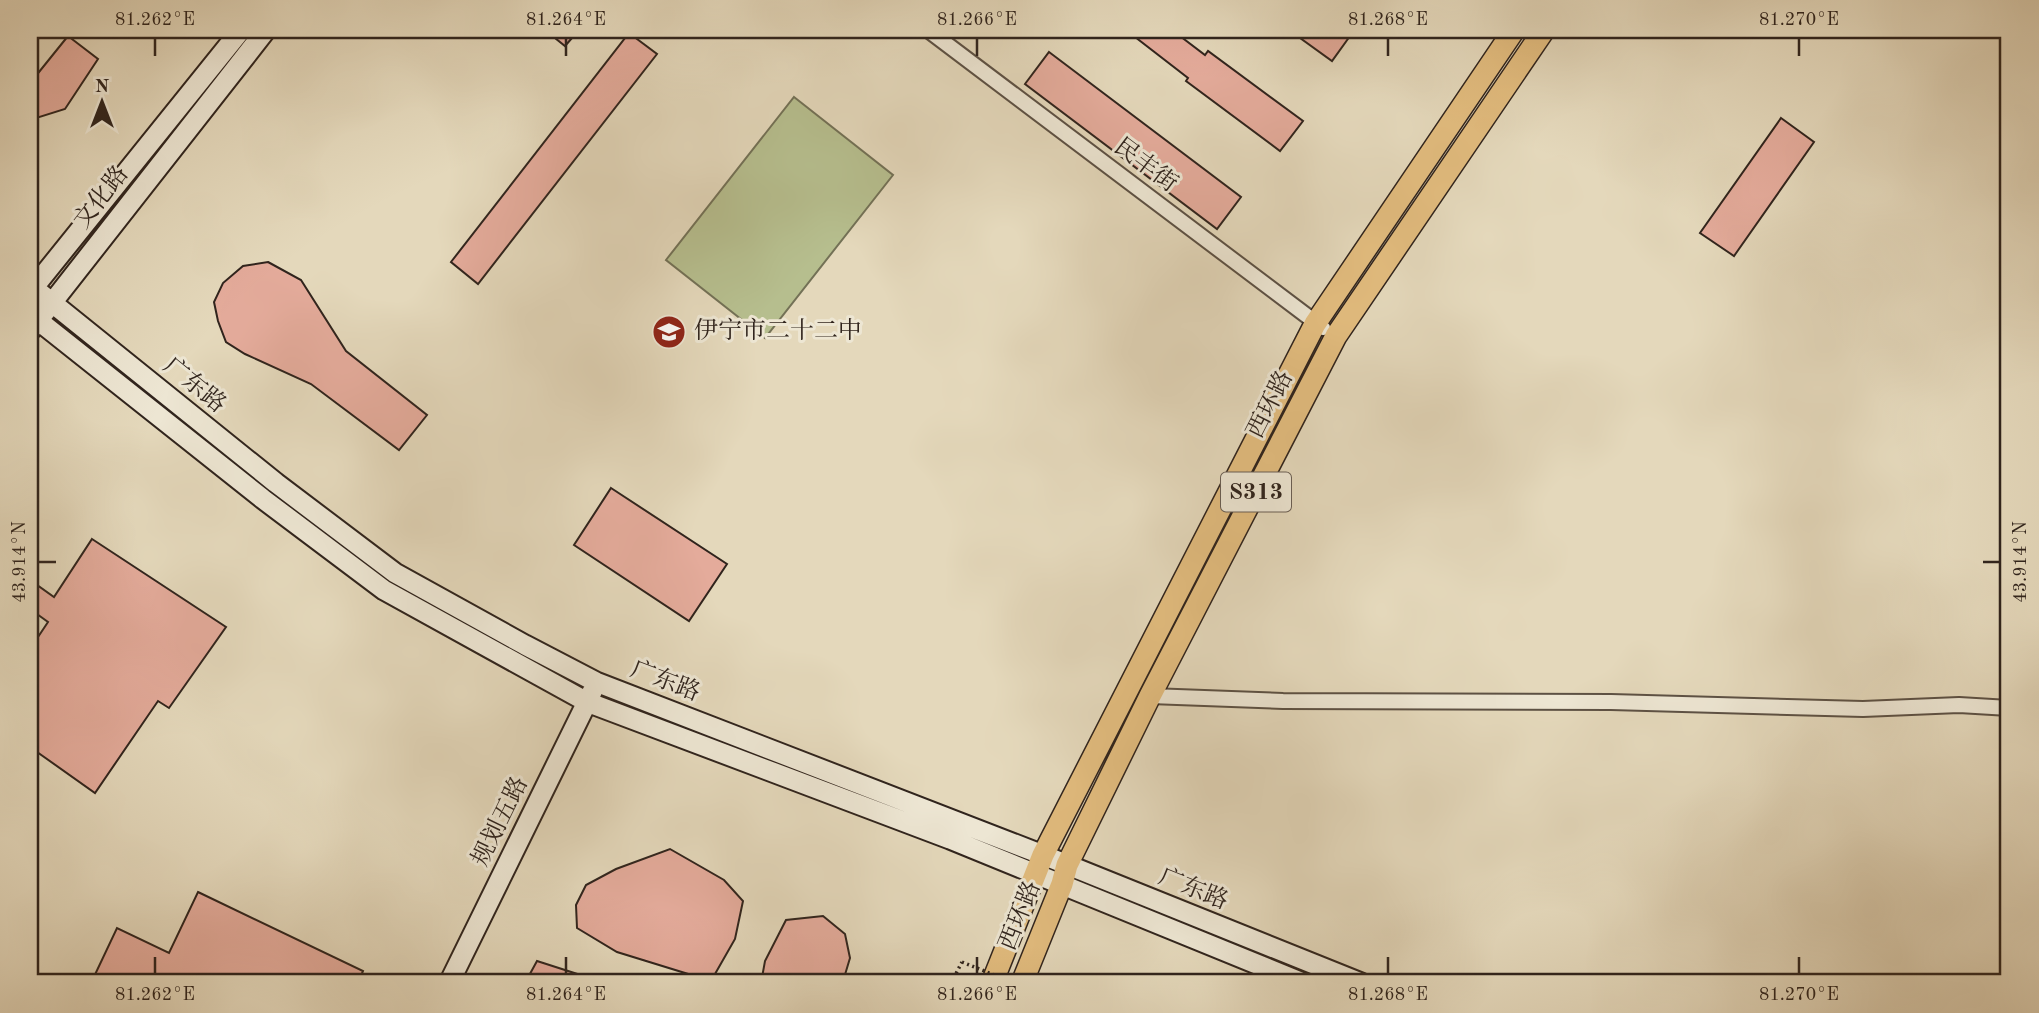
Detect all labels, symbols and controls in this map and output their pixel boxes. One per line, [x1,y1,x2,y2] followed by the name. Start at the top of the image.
[115,11,195,29] text: 81.262°E
[526,11,606,29] text: 81.264°E
[937,11,1017,29] text: 81.266°E
[1348,11,1428,29] text: 81.268°E
[1759,11,1839,29] text: 81.270°E
[66,66,136,136] north arrow
[95,78,110,97] text: N
[1109,132,1183,197] street label: 民丰街
[68,160,134,234] street label: 文化路
[650,313,688,351] school or university icon: 伊宁市二十二中
[694,317,862,344] place label: 伊宁市二十二中
[158,352,231,418] street label: 广东路
[1241,366,1298,443] street label: 西环路
[1221,472,1291,512] road number: S313
[11,521,29,603] text: 43.914°N
[2012,521,2030,603] text: 43.914°N
[627,655,704,706] street label: 广东路
[466,772,533,870] street label: 规划五路
[1155,863,1232,915] street label: 广东路
[994,877,1046,954] street label: 西环路
[115,986,195,1004] text: 81.262°E
[526,986,606,1004] text: 81.264°E
[937,986,1017,1004] text: 81.266°E
[1348,986,1428,1004] text: 81.268°E
[1759,986,1839,1004] text: 81.270°E

